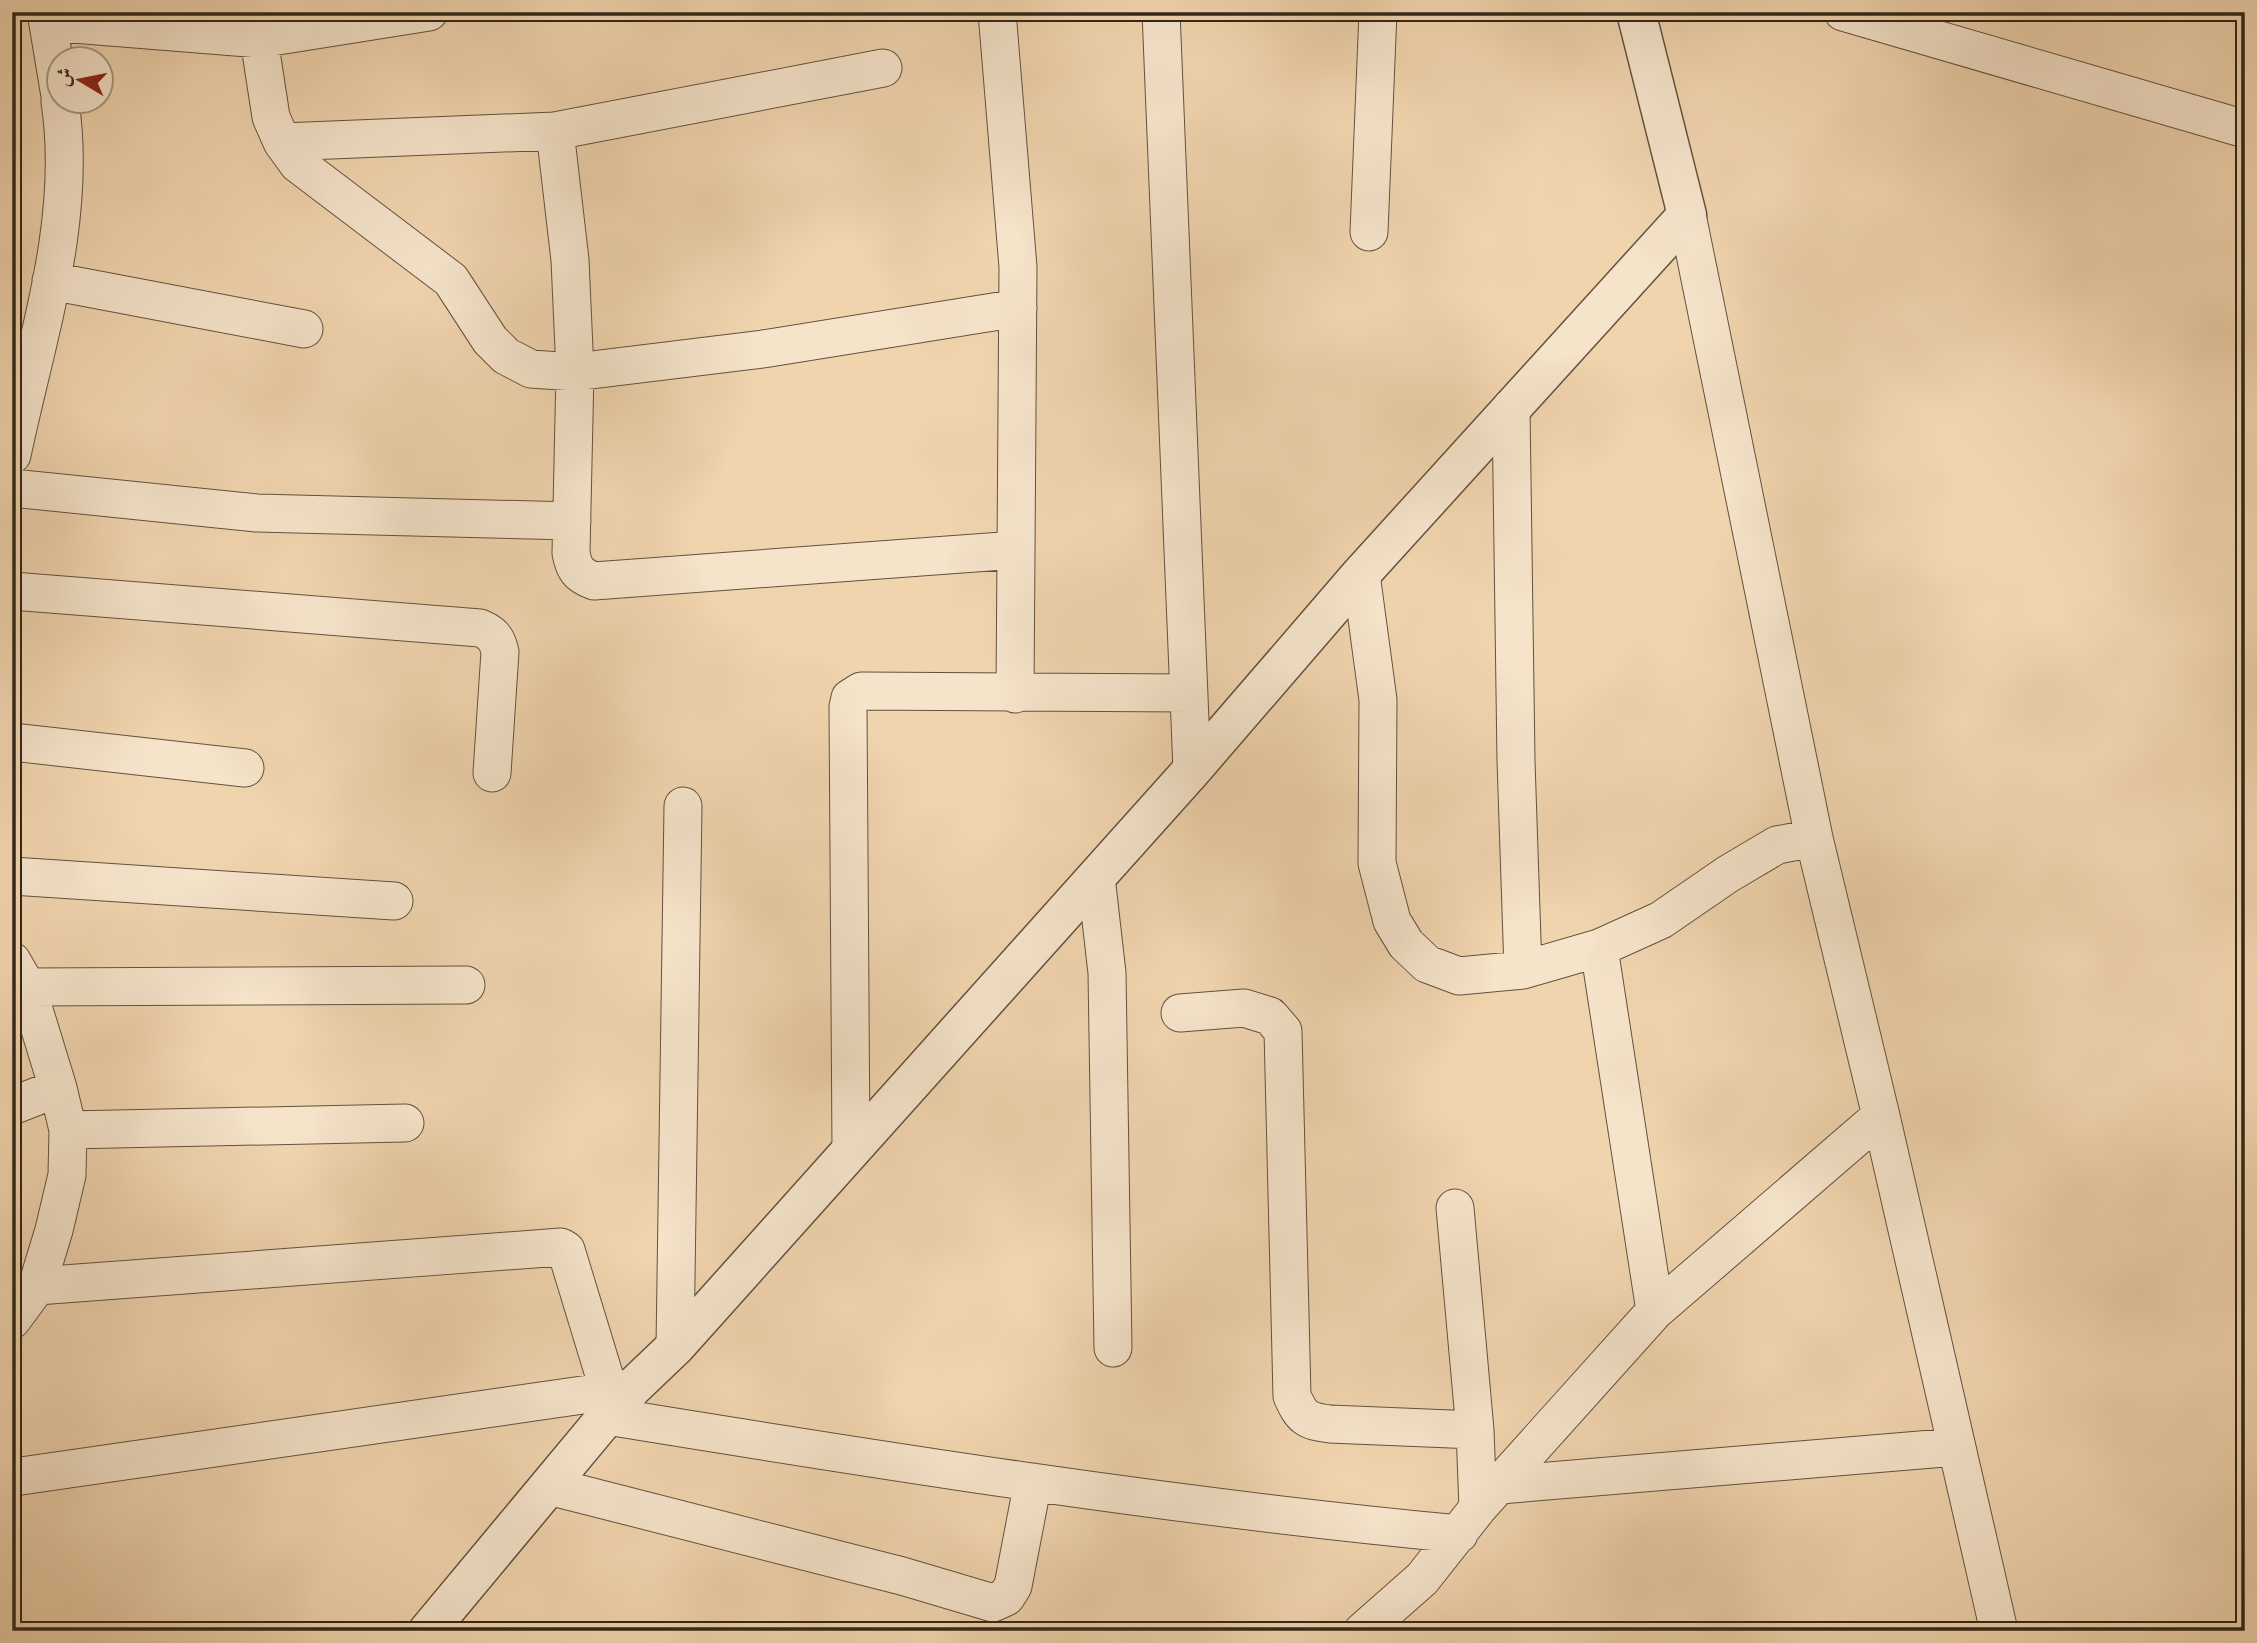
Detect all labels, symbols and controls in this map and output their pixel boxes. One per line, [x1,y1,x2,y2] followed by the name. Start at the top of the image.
[46,46,116,116] north arrow
[51,66,80,89] text: ش

